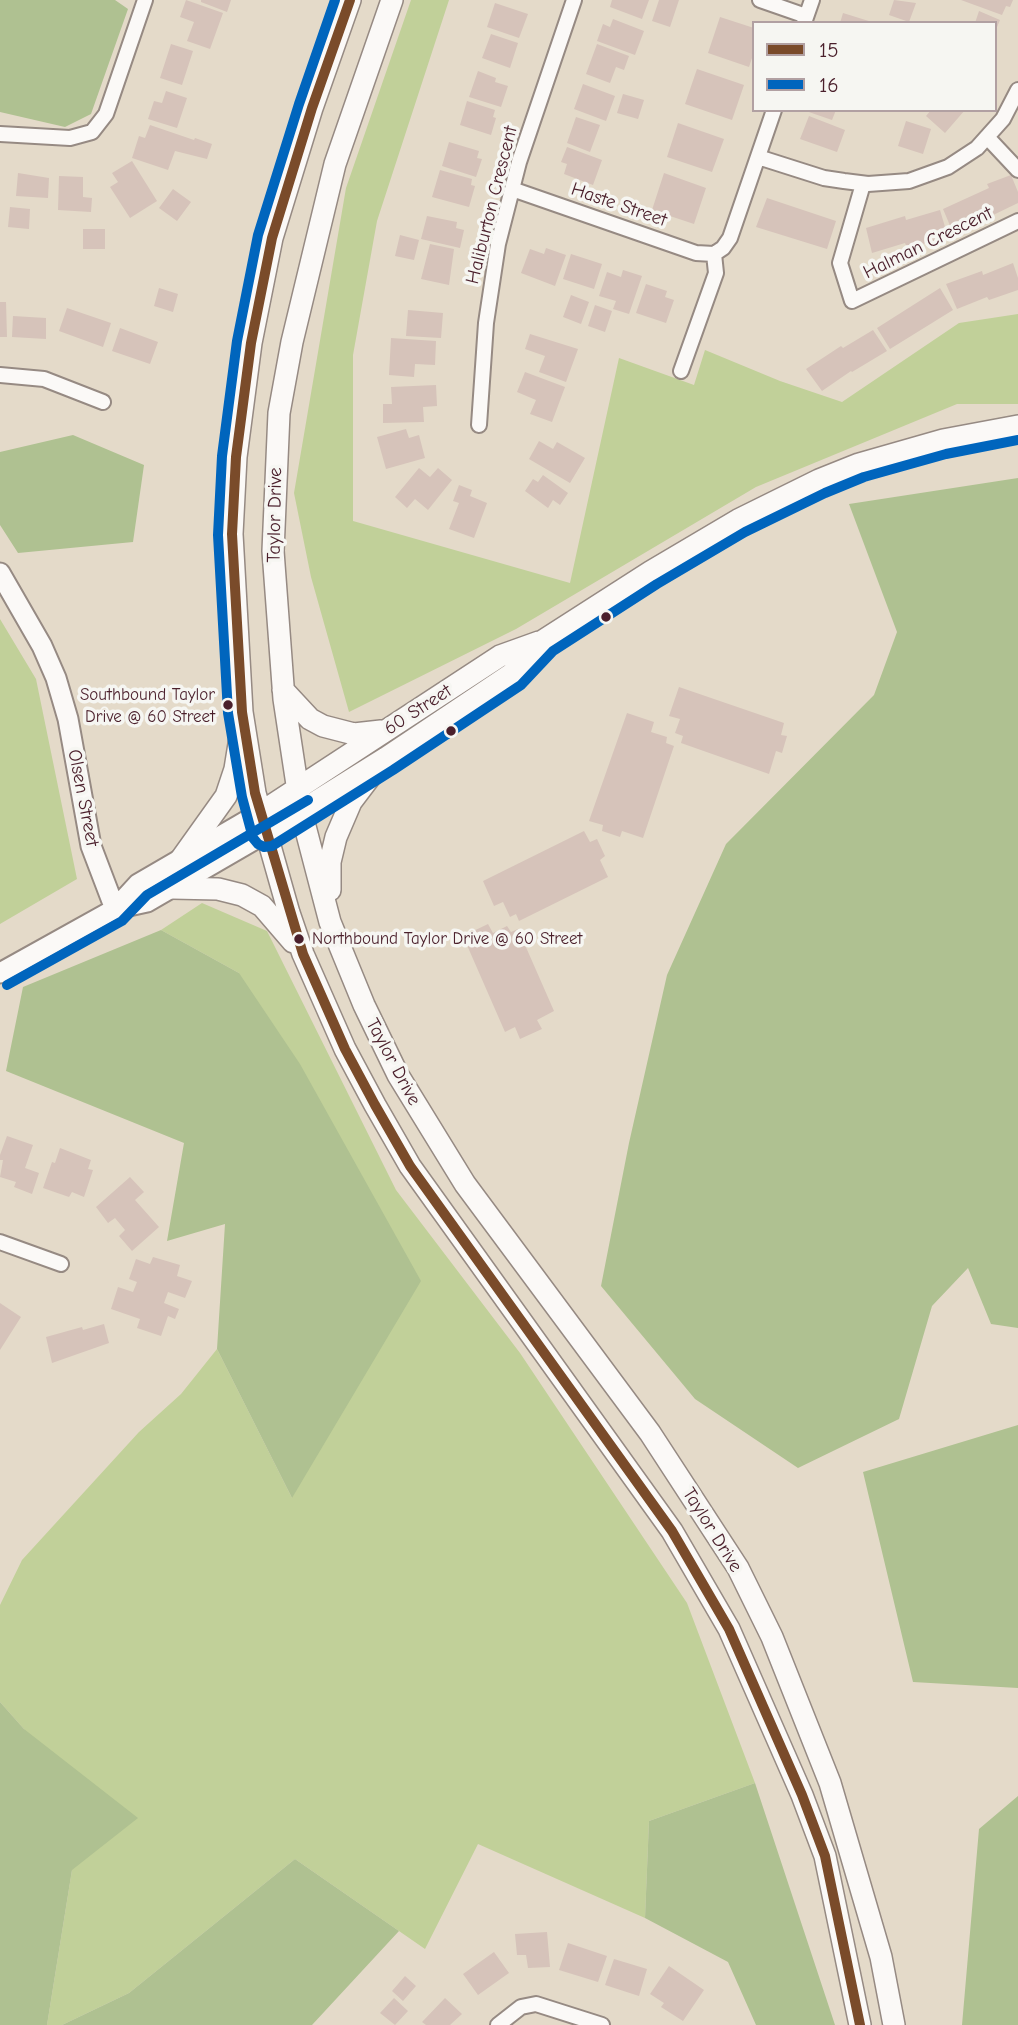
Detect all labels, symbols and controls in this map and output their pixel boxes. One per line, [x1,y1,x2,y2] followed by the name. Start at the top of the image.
[752,21,997,112] legend
[819,38,839,62] text: 15
[819,73,839,97] text: 16
[461,124,523,286] street label: Haliburton Crescent
[568,178,670,232] street label: Haste Street
[860,202,996,284] street label: Halman Crescent
[263,467,287,563] street label: Taylor Drive
[599,610,613,624] unlabelled marker
[380,680,456,740] street label: 60 Street
[80,685,215,725] place label: Southbound Taylor Drive @ 60 Street
[221,698,235,712] marker: Southbound Taylor Drive @ 60 Street
[444,724,458,738] unlabelled marker
[62,748,104,848] street label: Olsen Street
[312,929,582,949] place label: Northbound Taylor Drive @ 60 Street
[292,932,306,946] marker: Northbound Taylor Drive @ 60 Street
[361,1015,425,1109] street label: Taylor Drive
[677,1483,747,1577] street label: Taylor Drive

